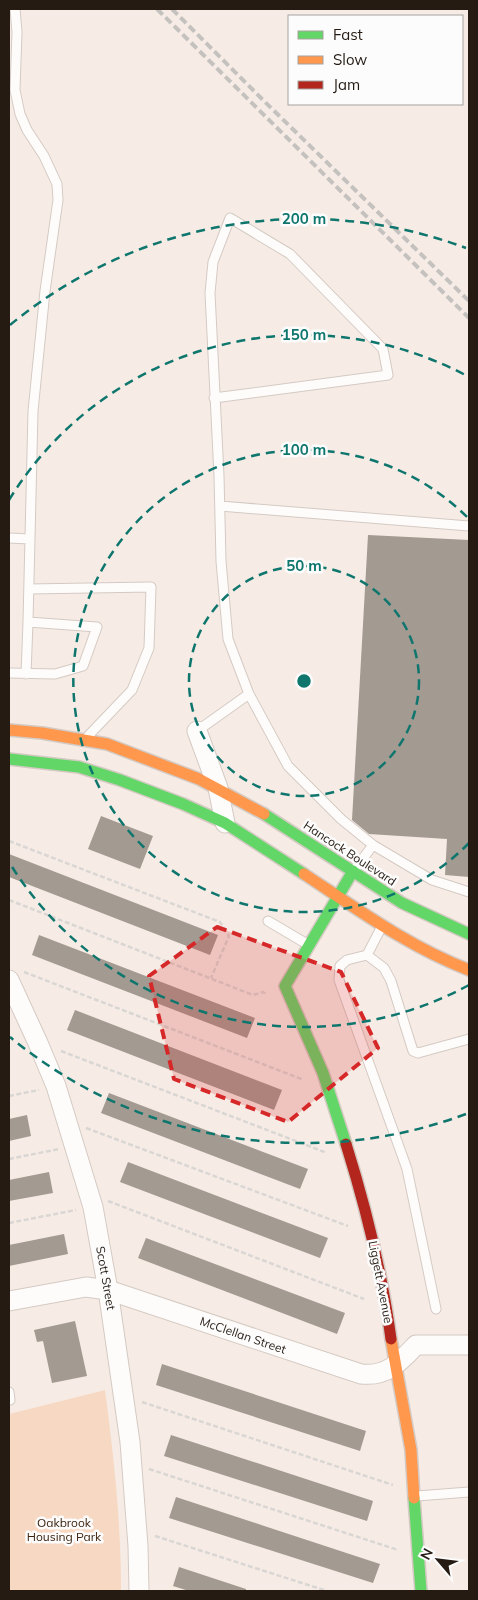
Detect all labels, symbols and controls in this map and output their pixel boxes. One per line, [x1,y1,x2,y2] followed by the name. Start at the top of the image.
[288,15,463,105] legend
[333,25,363,44] text: Fast
[333,50,367,69] text: Slow
[333,75,360,94] text: Jam
[282,209,326,228] text: 200 m
[282,325,326,344] text: 150 m
[282,440,326,459] text: 100 m
[286,556,322,575] text: 50 m
[295,672,313,690] centre of rings
[301,817,399,889] street label: Hancock Boulevard
[366,1240,396,1324] street label: Liggett Avenue
[93,1245,119,1311] street label: Scott Street
[198,1313,288,1357] street label: McClellan Street
[27,1515,102,1544] park label: Oakbrook Housing Park
[413,1535,463,1585] north arrow
[416,1545,437,1563] text: N

